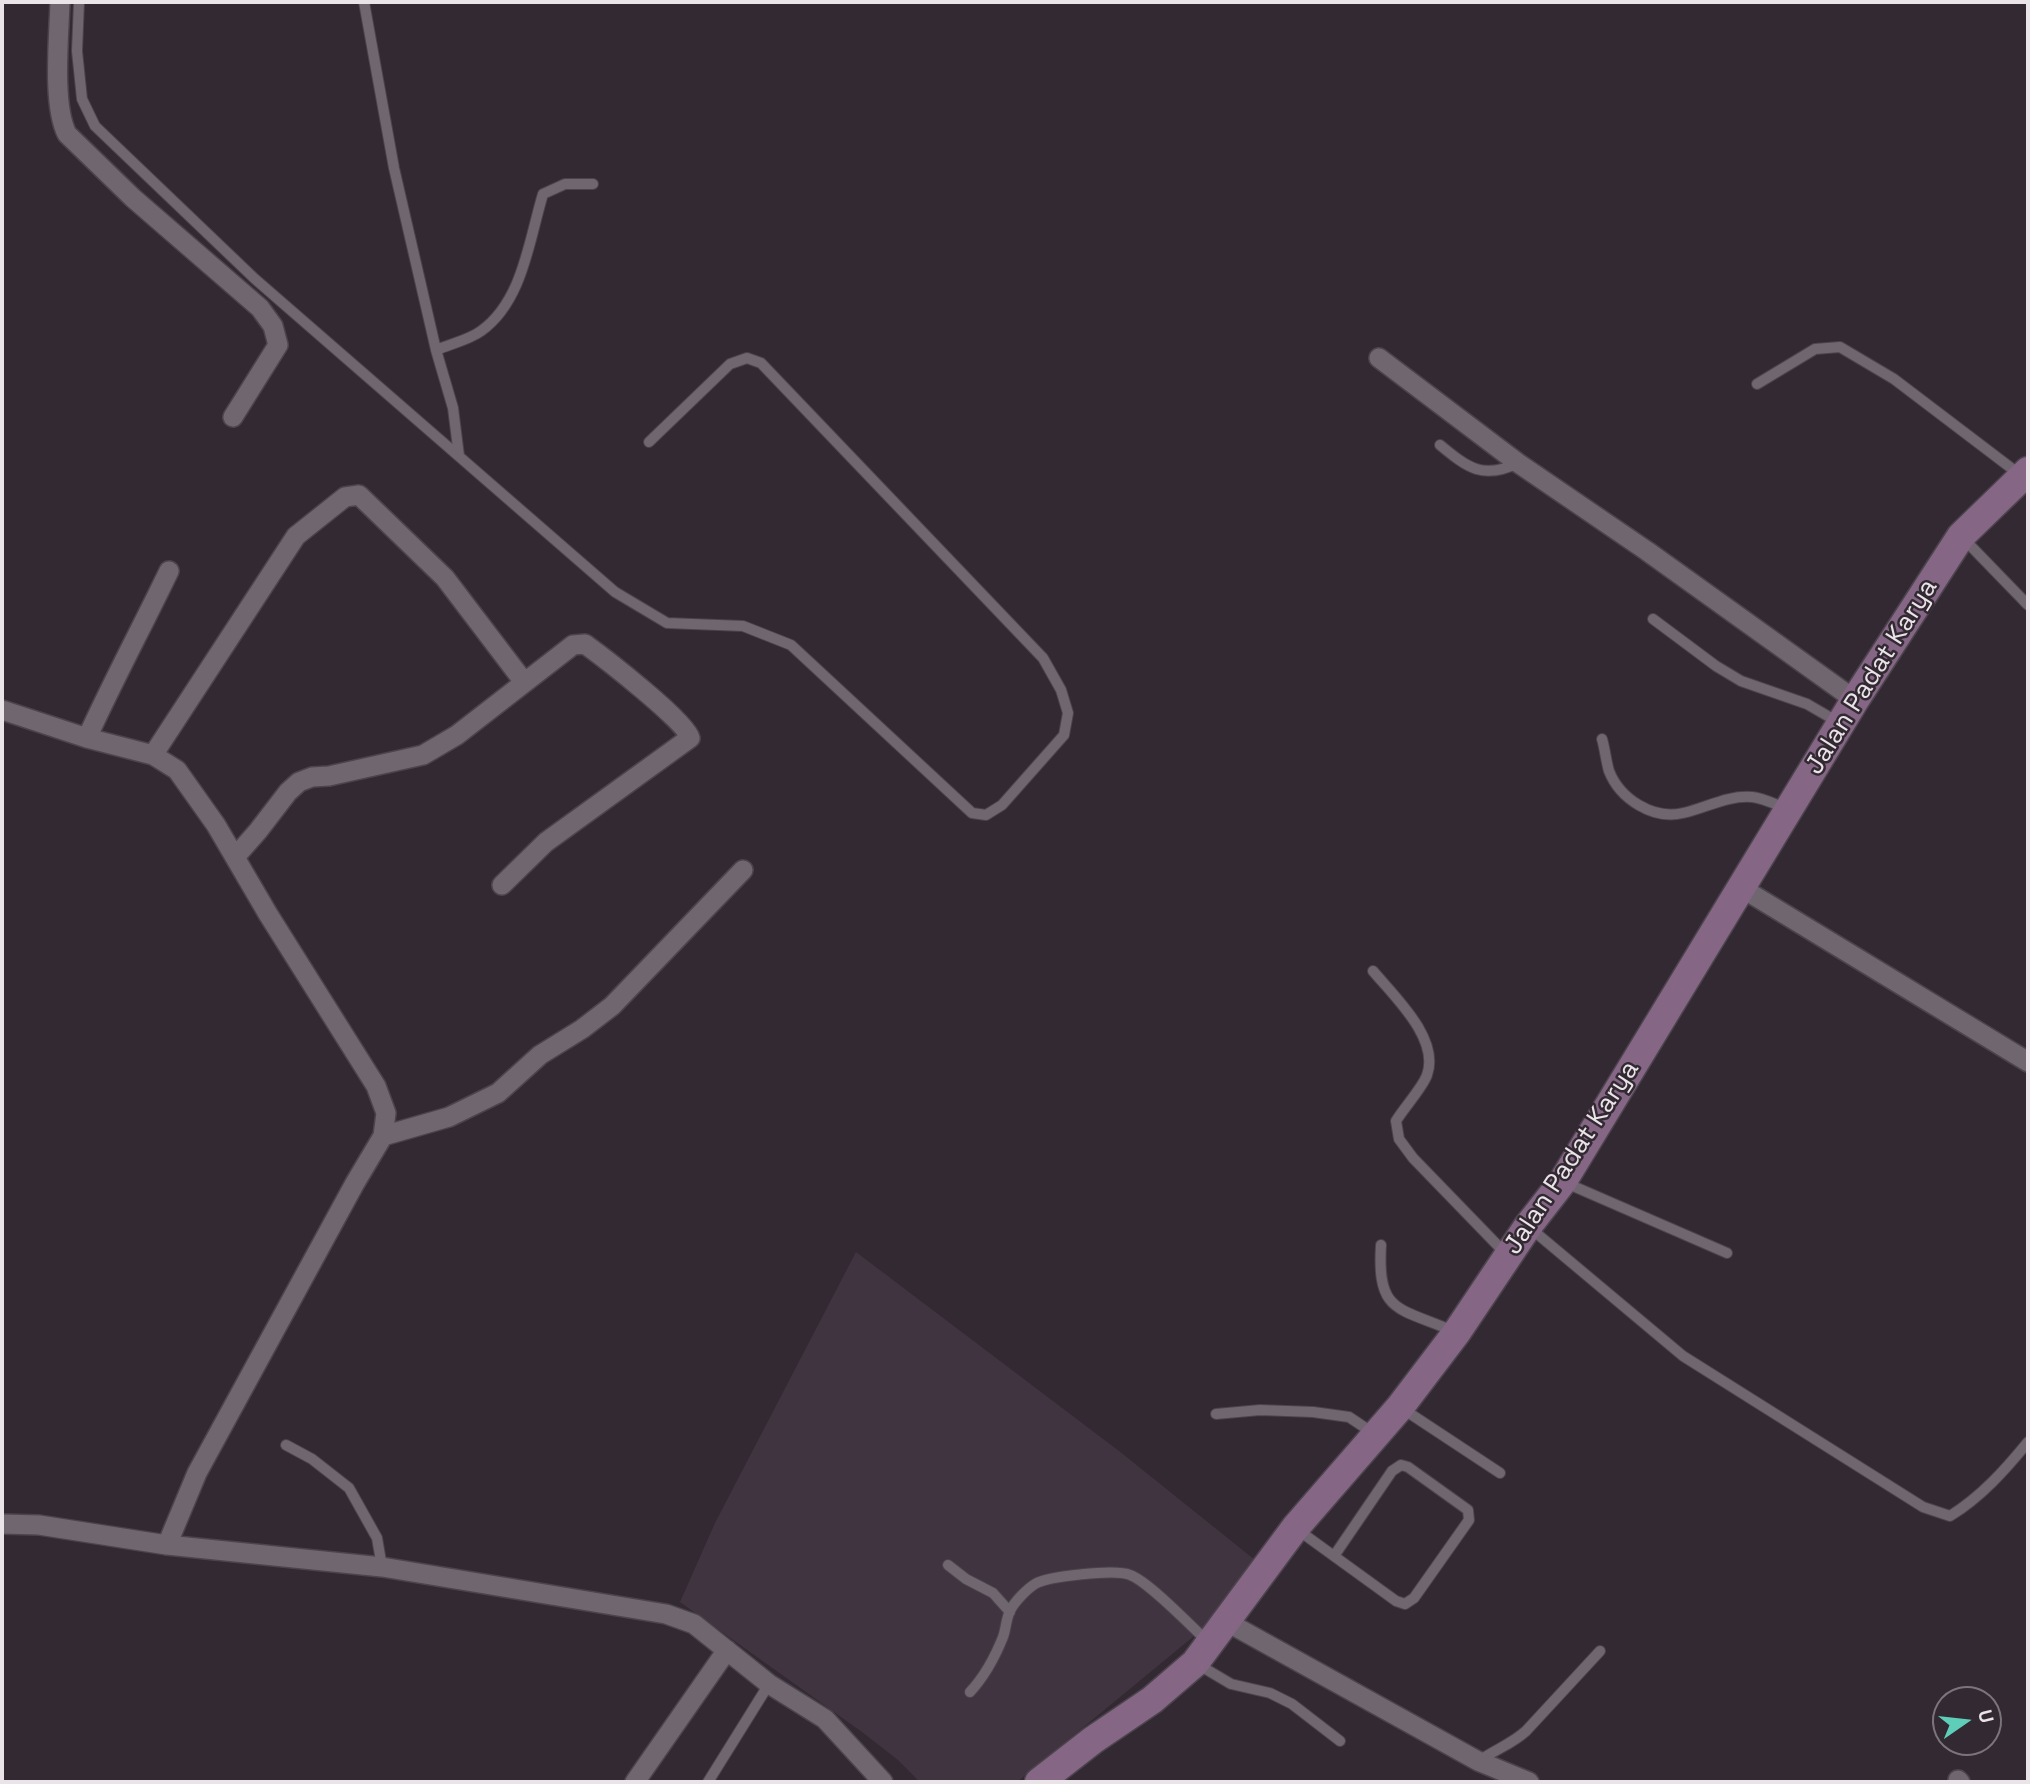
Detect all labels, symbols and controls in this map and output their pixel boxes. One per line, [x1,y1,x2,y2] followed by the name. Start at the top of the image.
[1799,574,1945,780] street label: Jalan Padat Karya
[1498,1055,1646,1261] street label: Jalan Padat Karya
[1932,1686,2002,1756] north arrow
[1972,1707,2000,1726] text: U

